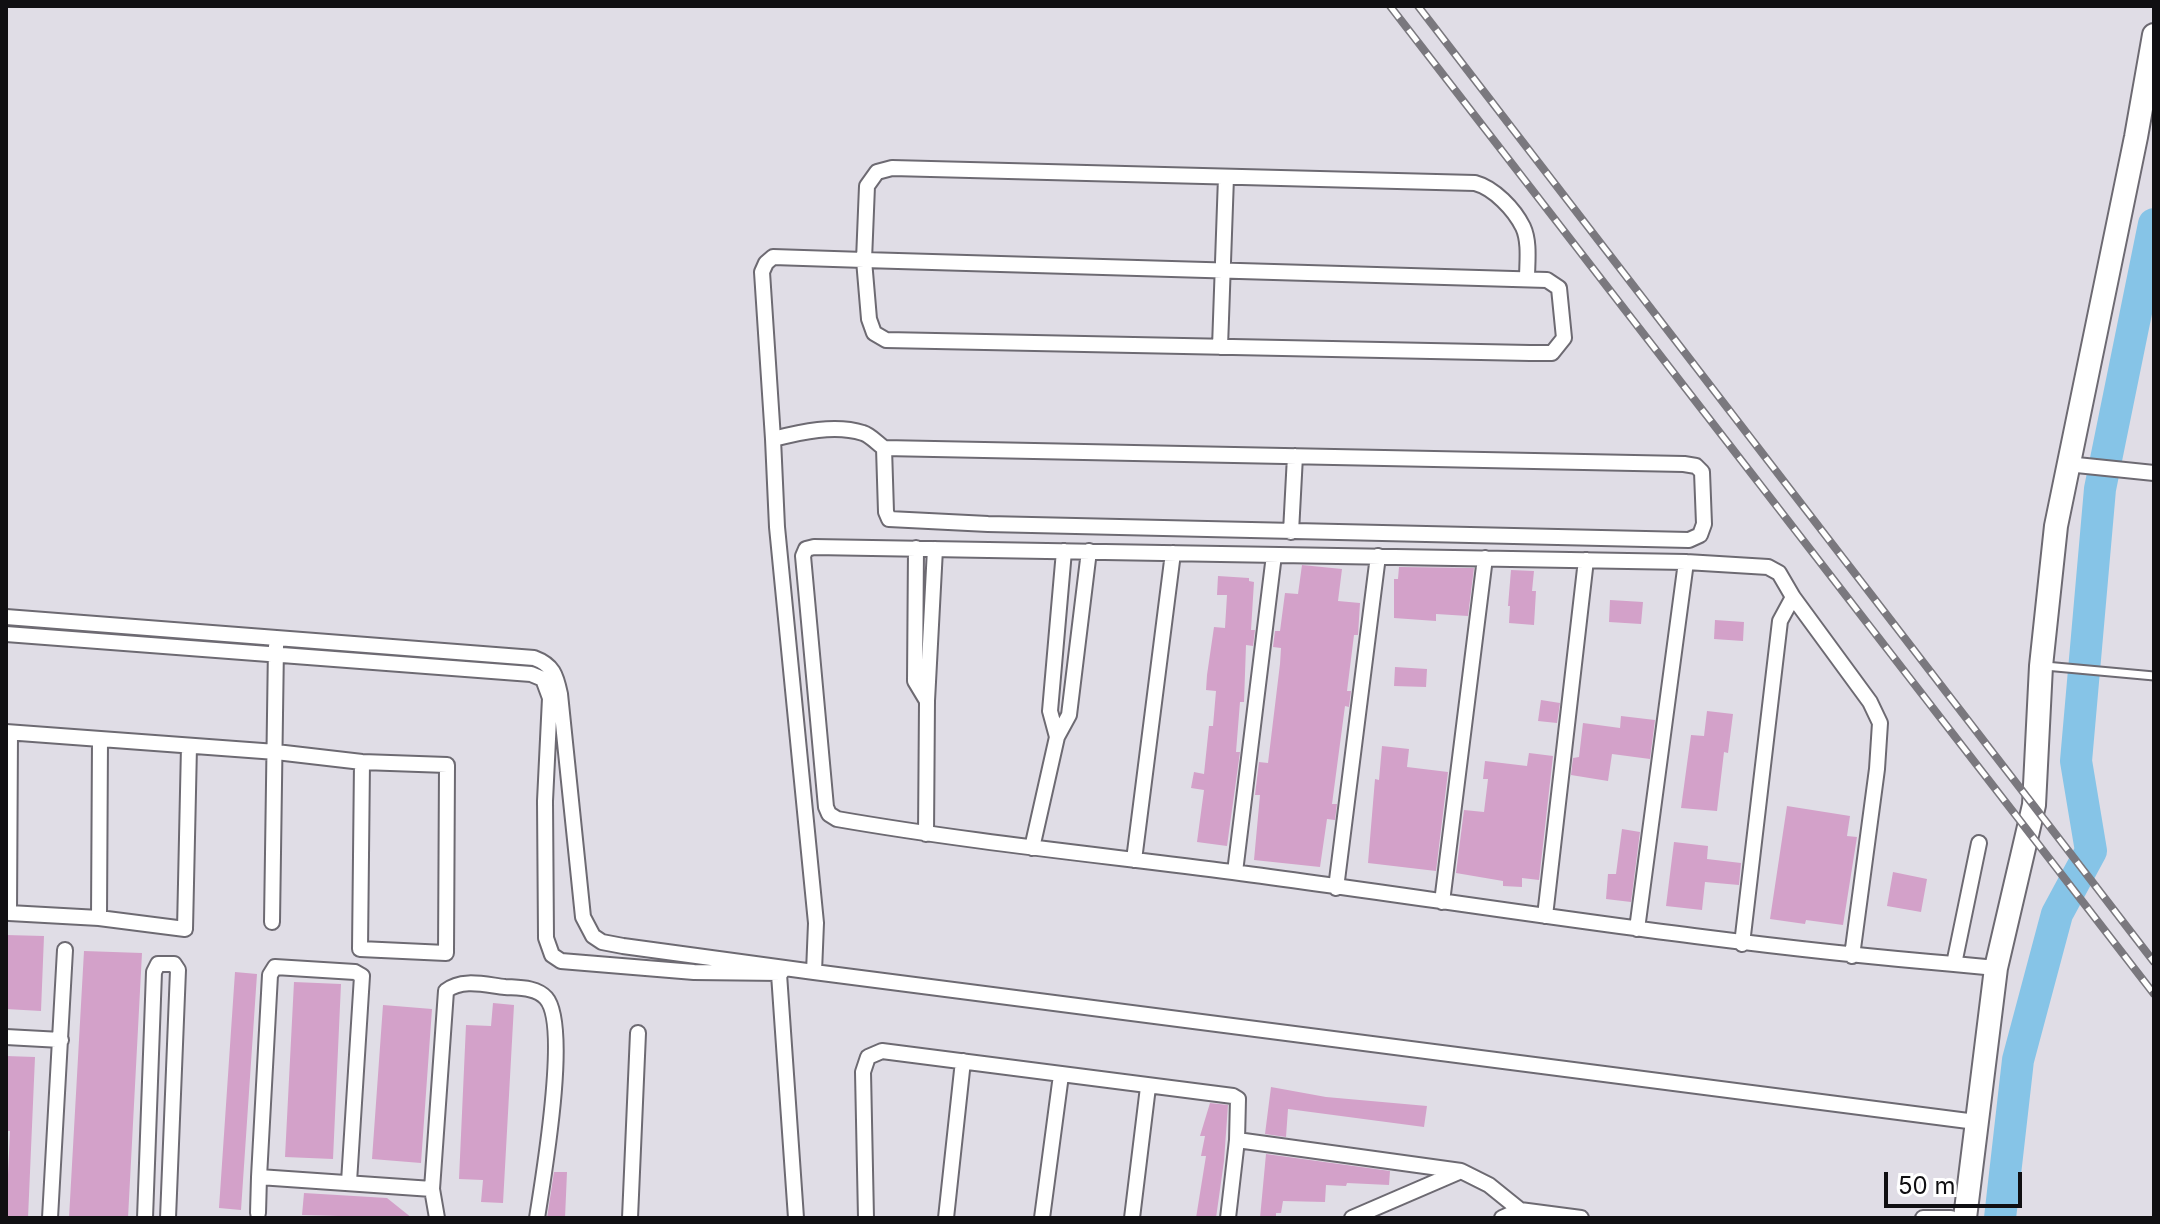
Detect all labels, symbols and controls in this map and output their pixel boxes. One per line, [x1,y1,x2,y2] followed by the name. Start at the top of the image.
[1888,1156,2026,1206] scale bar
[1898,1171,1956,1200] text: 50 m

